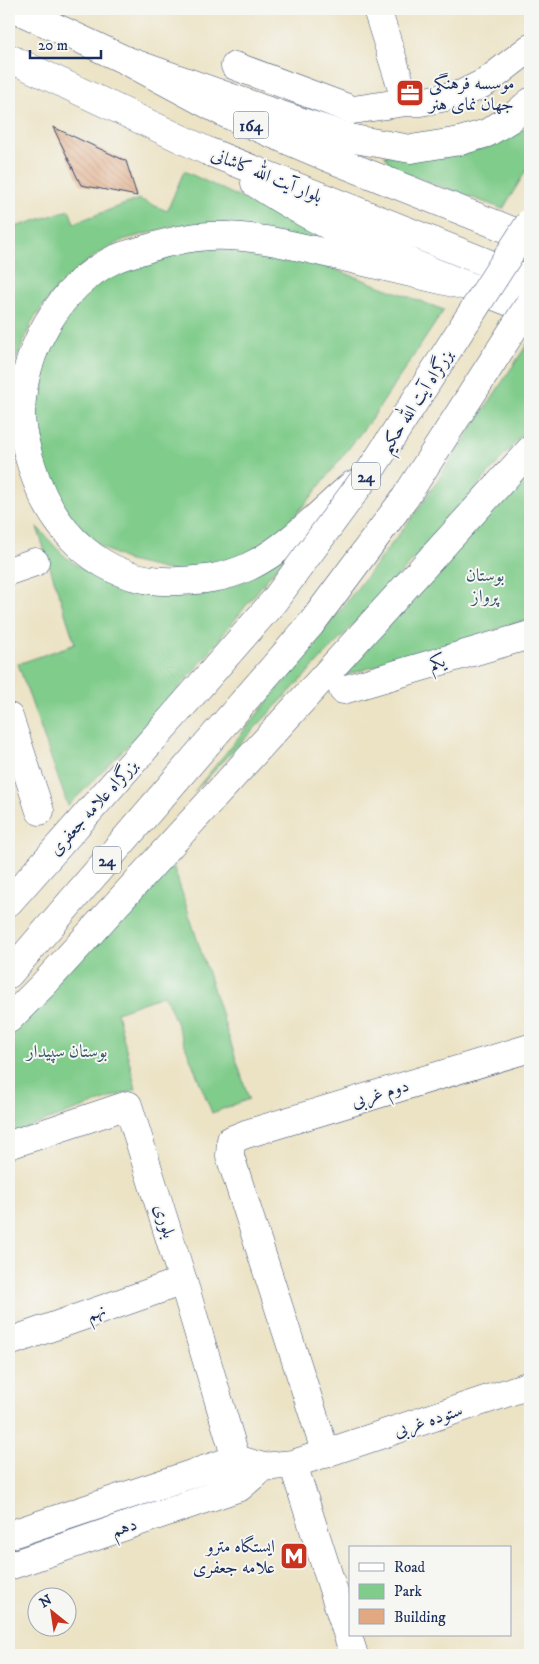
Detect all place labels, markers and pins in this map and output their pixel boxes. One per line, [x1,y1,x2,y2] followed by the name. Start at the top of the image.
[427,72,515,116] place label: موسسه فرهنگی جهان نمای هنر
[395,78,425,108] office icon: موسسه فرهنگی جهان نمای هنر
[193,1534,275,1579] place label: ایستگاه مترو علامه جعفری
[279,1541,309,1571] metro station icon: ایستگاه مترو علامه جعفری

